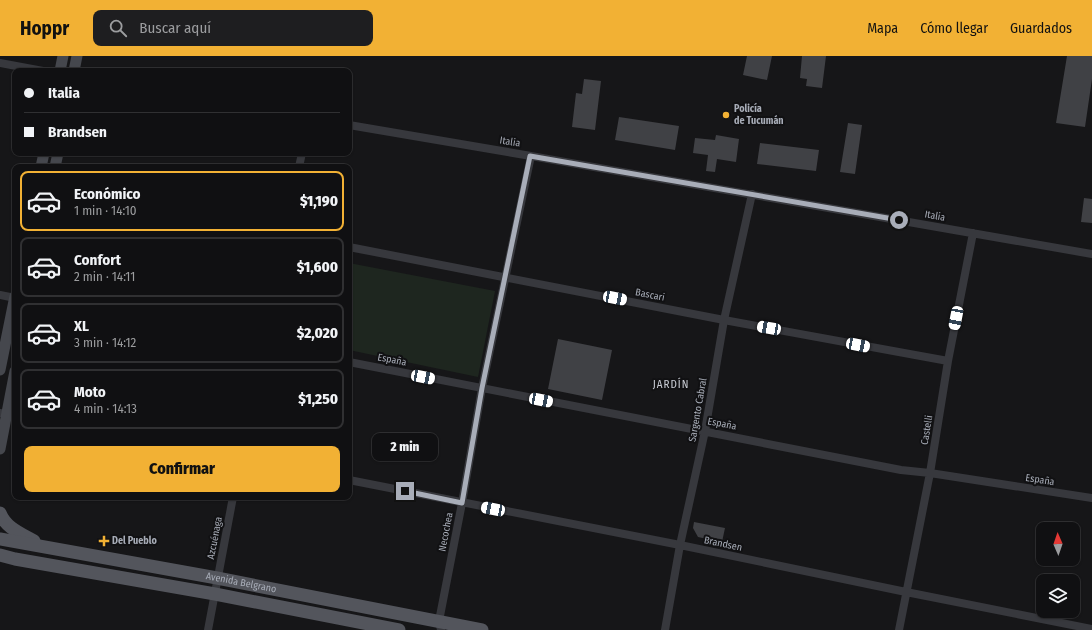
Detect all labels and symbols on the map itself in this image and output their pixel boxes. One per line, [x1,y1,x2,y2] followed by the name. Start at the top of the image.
[734,102,784,127] place label: Policía de Tucumán
[721,110,731,120] marker: Policía de Tucumán
[499,134,521,150] street label: Italia
[924,208,946,224] street label: Italia
[890,211,908,229] route start
[634,286,666,304] street label: Bascari
[602,290,628,306] car
[948,305,964,331] car
[756,320,782,336] car
[845,337,871,353] car
[377,351,408,369] street label: España
[410,369,436,385] car
[653,377,689,391] district label: JARDÍN
[686,377,710,443] street label: Sargento Cabral
[528,392,554,408] car
[919,414,935,446] street label: Castelli
[707,415,738,433] street label: España
[372,433,438,461] callout: 2 min
[1025,472,1055,488] street label: España
[396,482,414,500] route end
[480,501,506,517] car
[436,511,456,553] street label: Necochea
[205,516,225,560] street label: Azcuénaga
[1036,522,1080,566] north arrow
[703,534,743,554] street label: Brandsen
[112,535,157,547] place label: Del Pueblo
[99,536,109,546] marker: Del Pueblo
[205,570,277,595] street label: Avenida Belgrano

